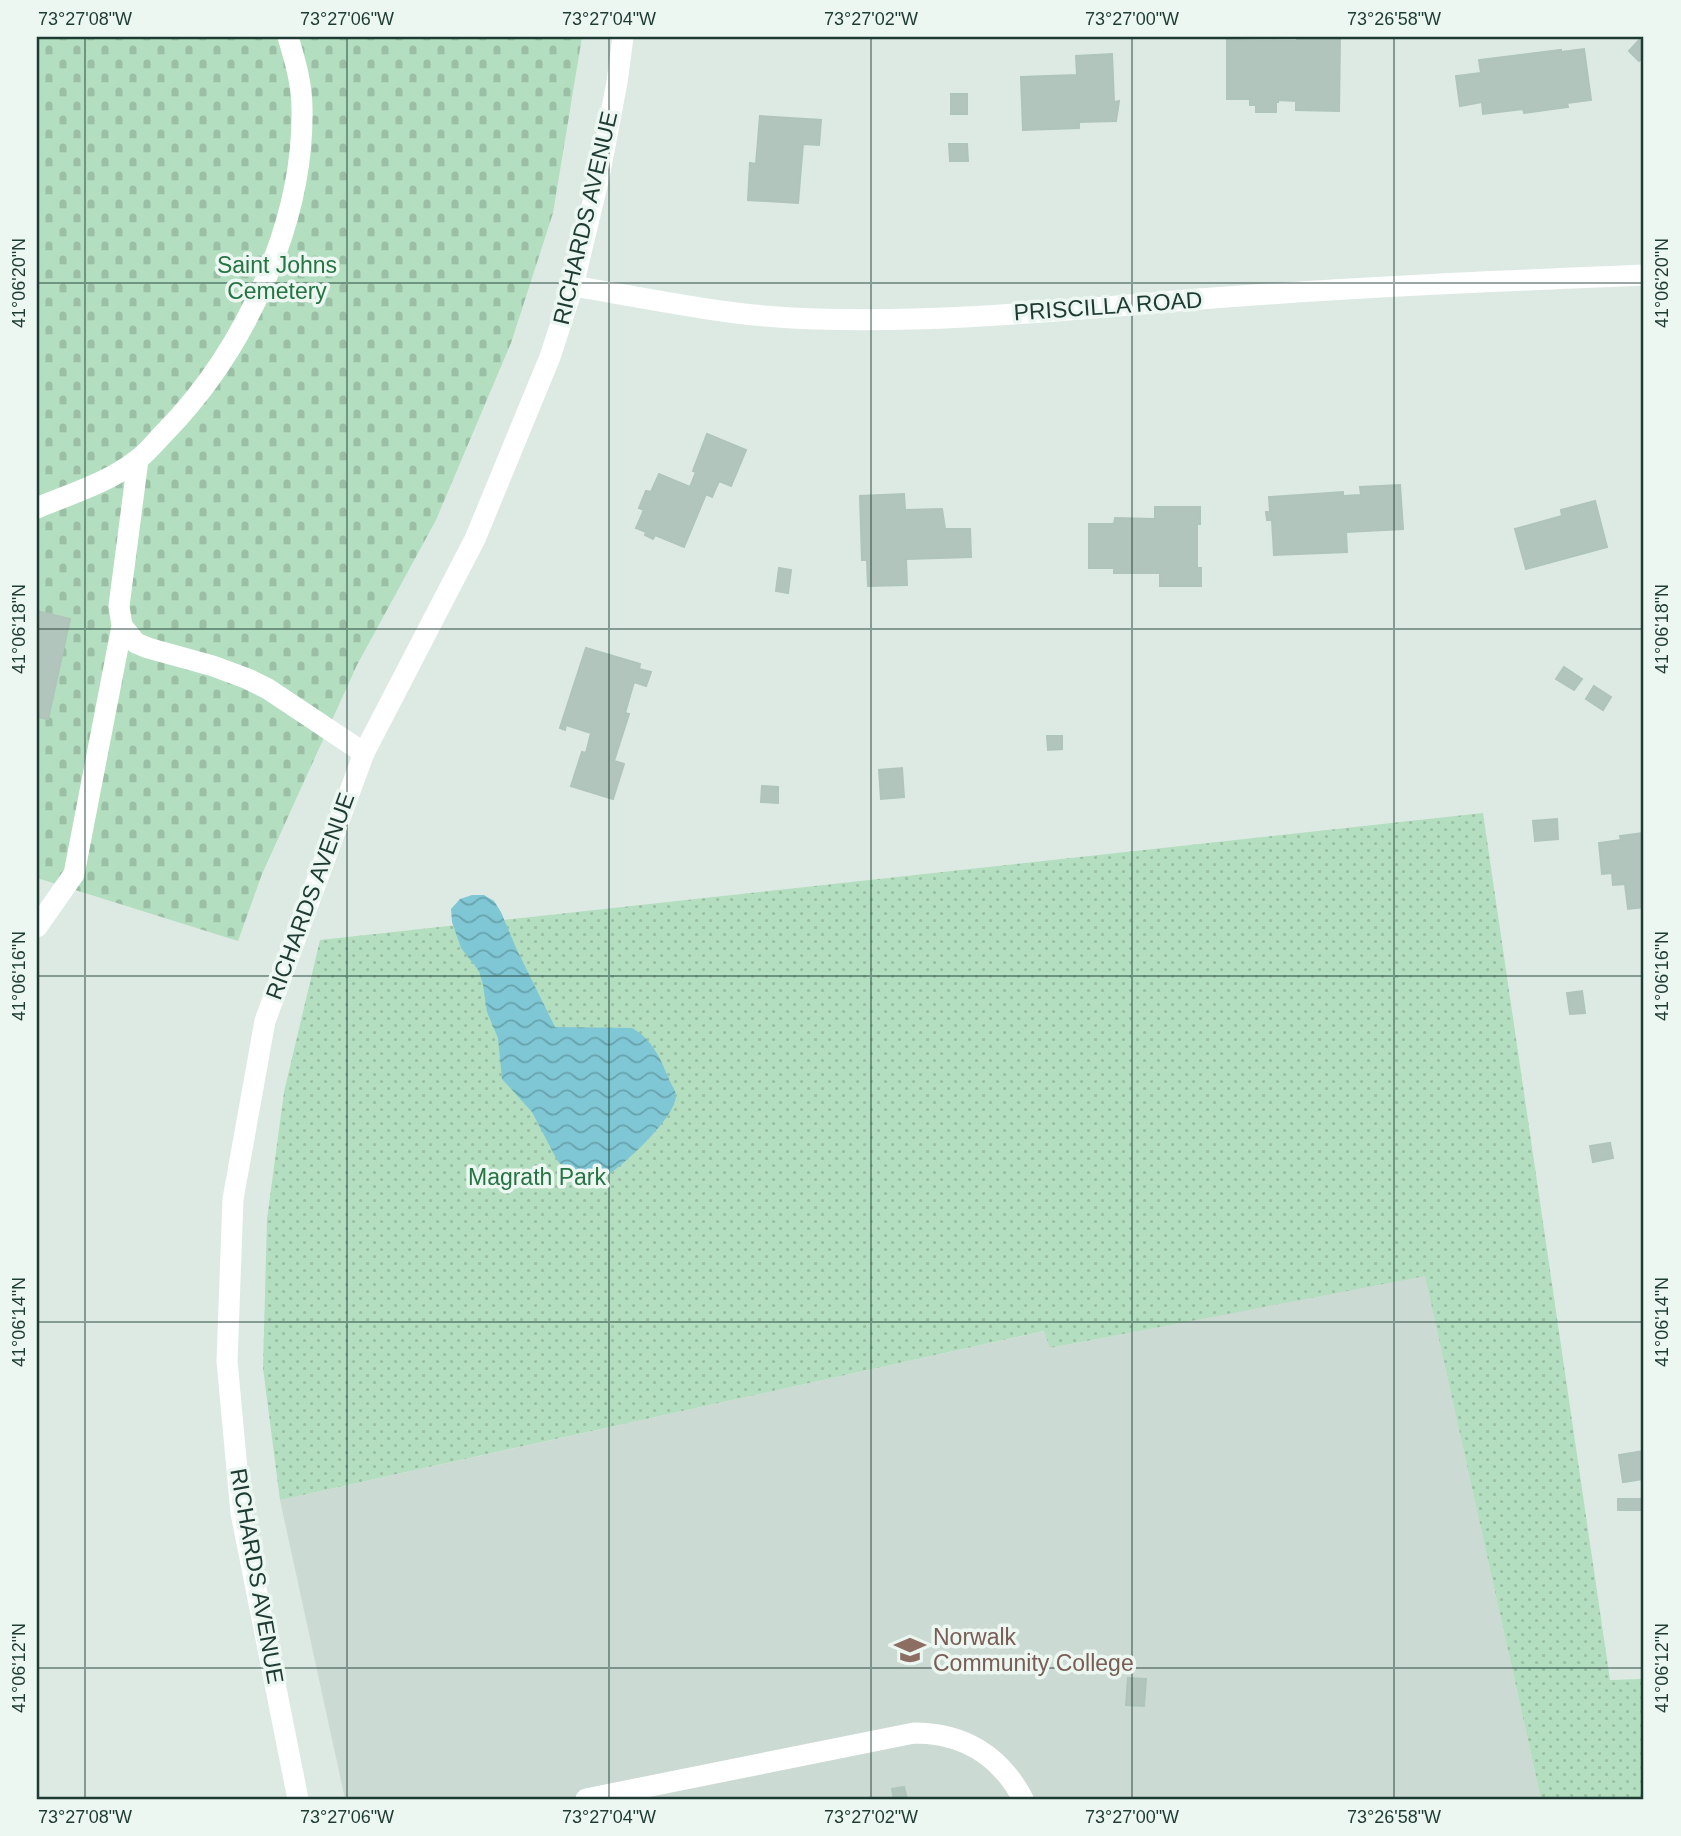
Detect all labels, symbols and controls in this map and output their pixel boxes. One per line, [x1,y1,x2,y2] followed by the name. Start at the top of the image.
[38,9,132,29] text: 73°27'08"W
[300,9,394,29] text: 73°27'06"W
[562,9,656,29] text: 73°27'04"W
[824,9,918,29] text: 73°27'02"W
[1085,9,1179,29] text: 73°27'00"W
[1347,9,1441,29] text: 73°26'58"W
[548,109,622,327] street label: RICHARDS AVENUE
[9,238,29,328] text: 41°06'20"N
[1652,238,1672,328] text: 41°06'20"N
[217,252,337,304] park label: Saint Johns Cemetery
[1013,286,1203,326] street label: PRISCILLA ROAD
[9,584,29,674] text: 41°06'18"N
[1652,584,1672,674] text: 41°06'18"N
[260,789,360,1003] street label: RICHARDS AVENUE
[9,931,29,1021] text: 41°06'16"N
[1652,931,1672,1021] text: 41°06'16"N
[468,1164,607,1190] park label: Magrath Park
[9,1277,29,1367] text: 41°06'14"N
[1652,1277,1672,1367] text: 41°06'14"N
[225,1466,289,1686] street label: RICHARDS AVENUE
[9,1623,29,1713] text: 41°06'12"N
[1652,1623,1672,1713] text: 41°06'12"N
[933,1624,1134,1676] place label: Norwalk Community College
[893,1633,927,1667] school or university icon: Norwalk Community College
[38,1807,132,1827] text: 73°27'08"W
[300,1807,394,1827] text: 73°27'06"W
[562,1807,656,1827] text: 73°27'04"W
[824,1807,918,1827] text: 73°27'02"W
[1085,1807,1179,1827] text: 73°27'00"W
[1347,1807,1441,1827] text: 73°26'58"W

